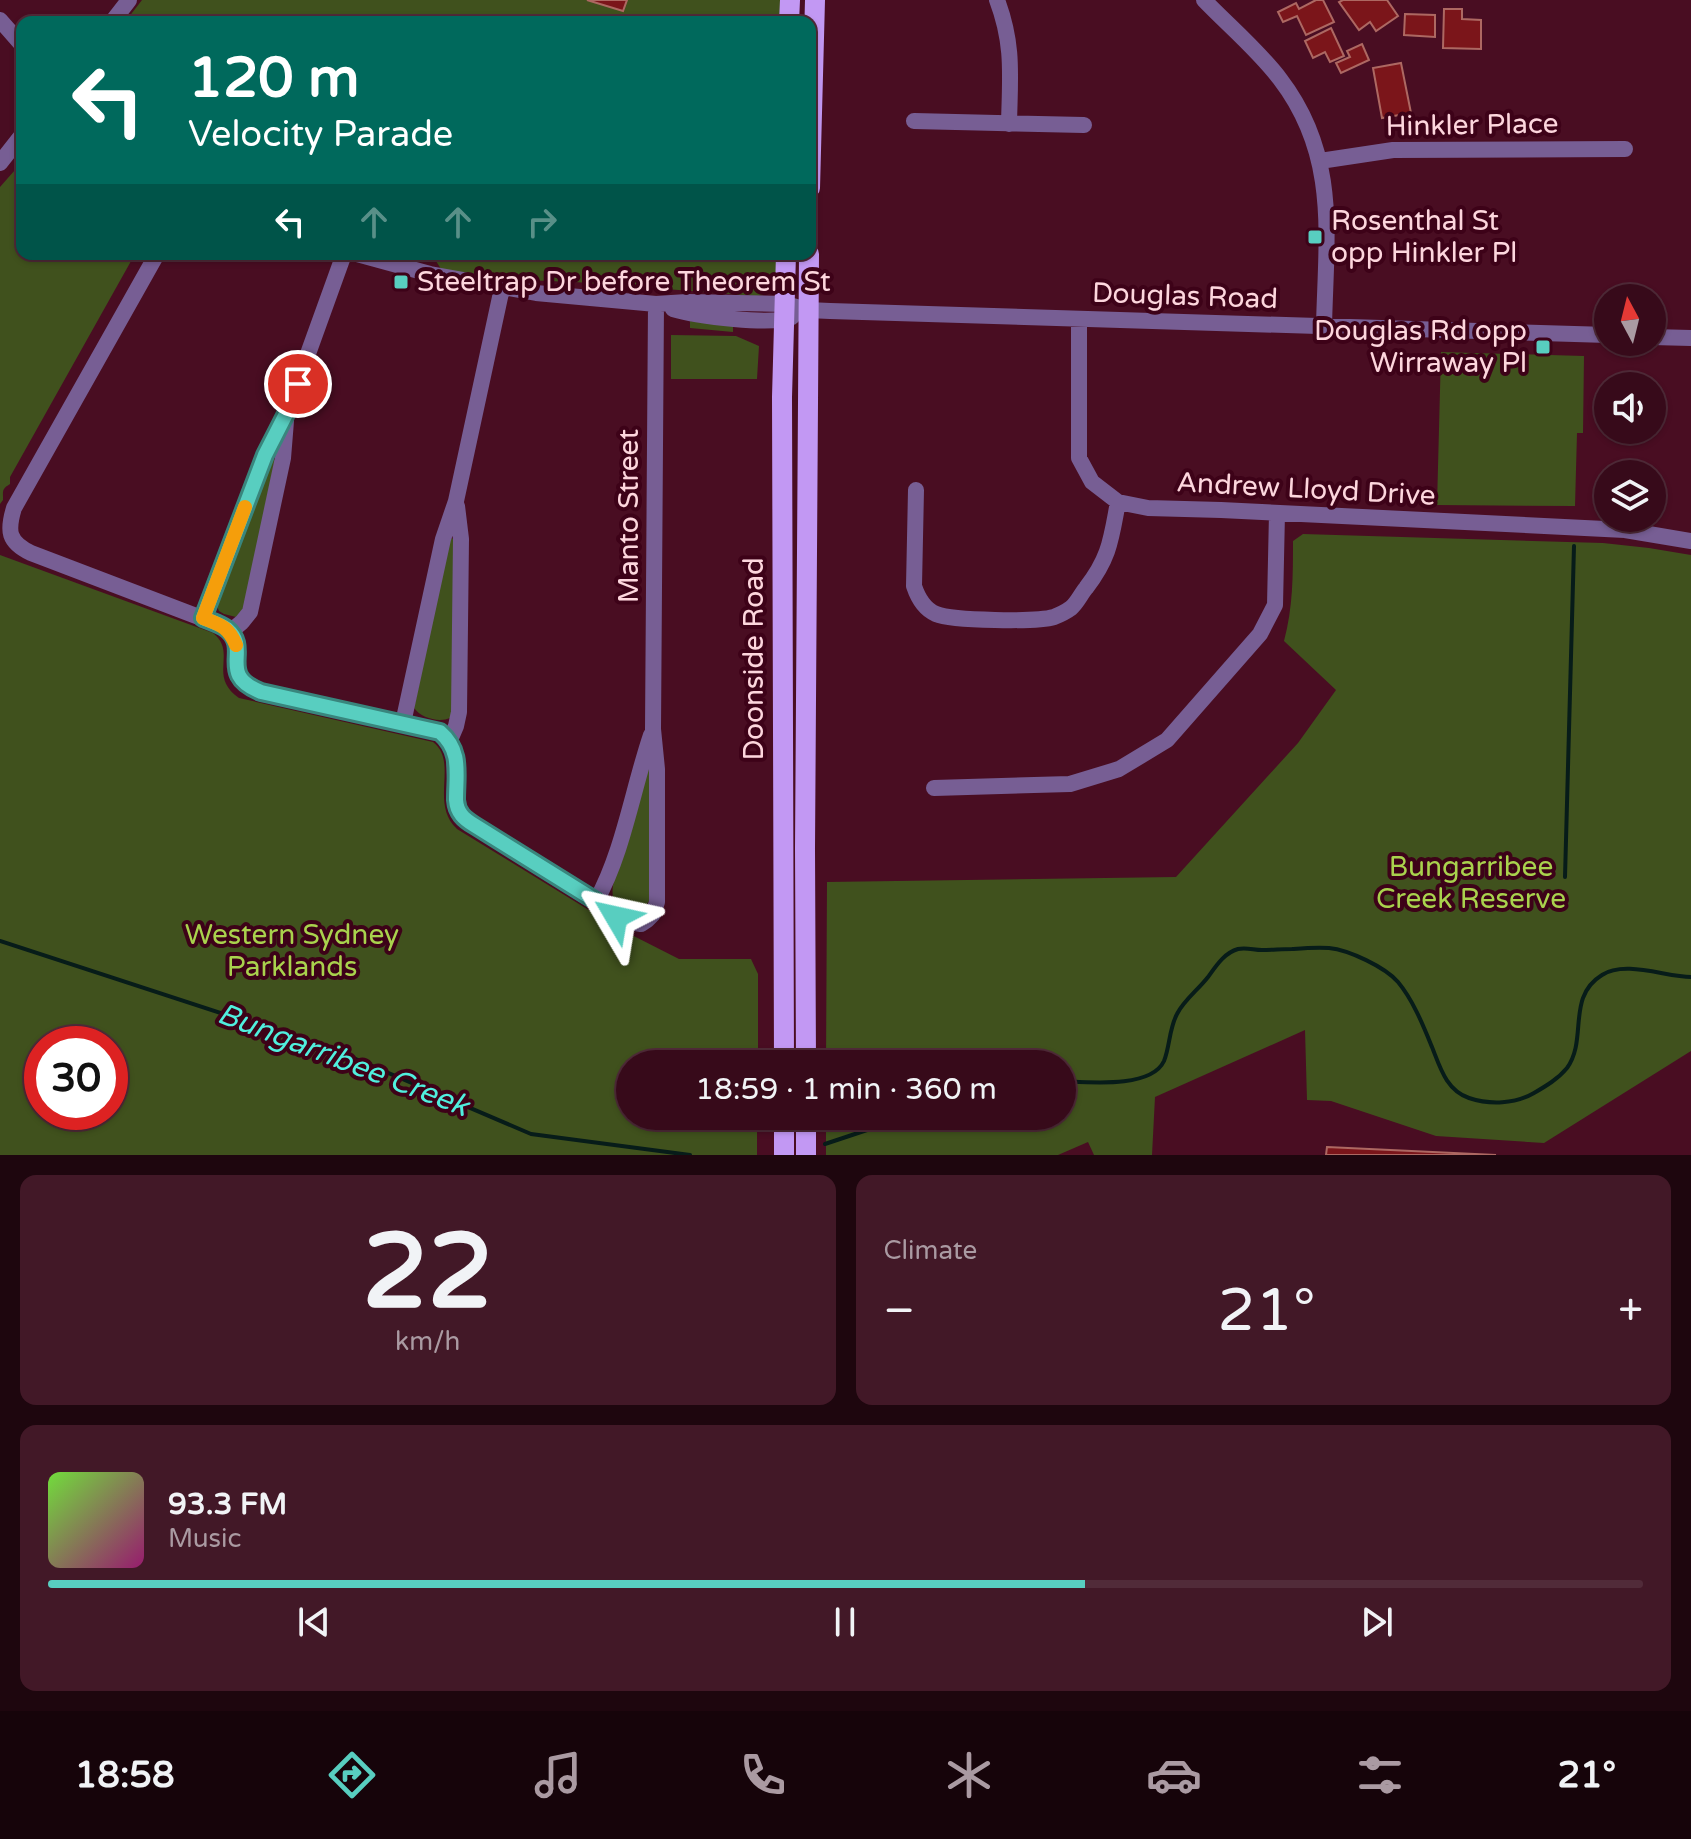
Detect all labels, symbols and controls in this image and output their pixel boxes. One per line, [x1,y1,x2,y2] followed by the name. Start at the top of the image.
[188,45,359,112] text: 120 m
[56,48,160,152] icon: left
[1385,106,1559,144] street label: Hinkler Place
[188,113,453,156] text: Velocity Parade
[268,200,312,244] icon: left
[352,200,396,244] icon: ahead
[436,200,480,244] icon: ahead
[520,200,564,244] icon: right
[1331,204,1517,270] place label: Rosenthal St opp Hinkler Pl
[1306,228,1324,246] marker: Rosenthal St opp Hinkler Pl
[417,265,831,299] place label: Steeltrap Dr before Theorem St
[392,273,410,291] marker: Steeltrap Dr before Theorem St
[1091,276,1279,316] street label: Douglas Road
[1594,284,1666,356] north arrow
[1594,284,1666,532] map controls
[1314,314,1527,380] place label: Douglas Rd opp Wirraway Pl
[1534,338,1552,356] marker: Douglas Rd opp Wirraway Pl
[264,350,332,418] pin
[276,362,320,406] icon: arrive
[1594,372,1666,444] button: sound
[612,429,646,603] street label: Manto Street
[1594,460,1666,532] button: layers
[1175,465,1437,513] street label: Andrew Lloyd Drive
[737,557,771,761] street label: Doonside Road
[1376,850,1566,916] park label: Bungarribee Creek Reserve
[574,875,658,959] position arrow
[185,918,399,984] park label: Western Sydney Parklands
[212,995,476,1126] water label: Bungarribee Creek
[24,1026,128,1130] speed limit sign: 30
[695,1071,997,1108] text: 18:59 · 1 min · 360 m
[362,1211,493,1336] text: 22
[884,1235,977,1266] text: Climate
[1218,1275,1316,1347] text: 21°
[884,1285,915,1338] text: −
[1618,1285,1643,1338] text: +
[395,1326,460,1357] text: km/h
[168,1486,287,1523] text: 93.3 FM
[168,1523,241,1554] text: Music
[292,1600,336,1644] icon: previous
[823,1600,867,1644] icon: pause
[1355,1600,1399,1644] icon: next
[324,1747,380,1803] icon: directions
[530,1747,586,1803] icon: music
[735,1747,791,1803] icon: phone
[941,1747,997,1803] icon: climate
[1146,1747,1202,1803] icon: car
[1352,1747,1408,1803] icon: filters
[75,1754,175,1797] text: 18:58
[1557,1754,1616,1797] text: 21°

